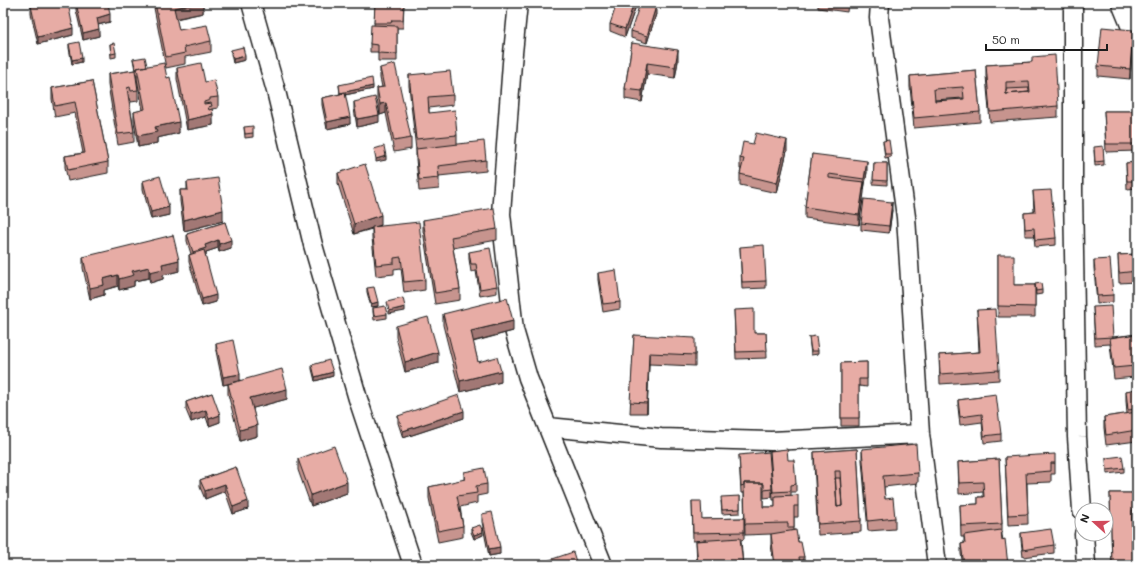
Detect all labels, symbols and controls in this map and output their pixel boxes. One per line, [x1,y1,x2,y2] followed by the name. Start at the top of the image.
[986,26,1107,52] scale bar
[992,31,1020,47] text: 50 m
[1074,502,1114,542] north arrow
[1076,512,1093,525] text: N

